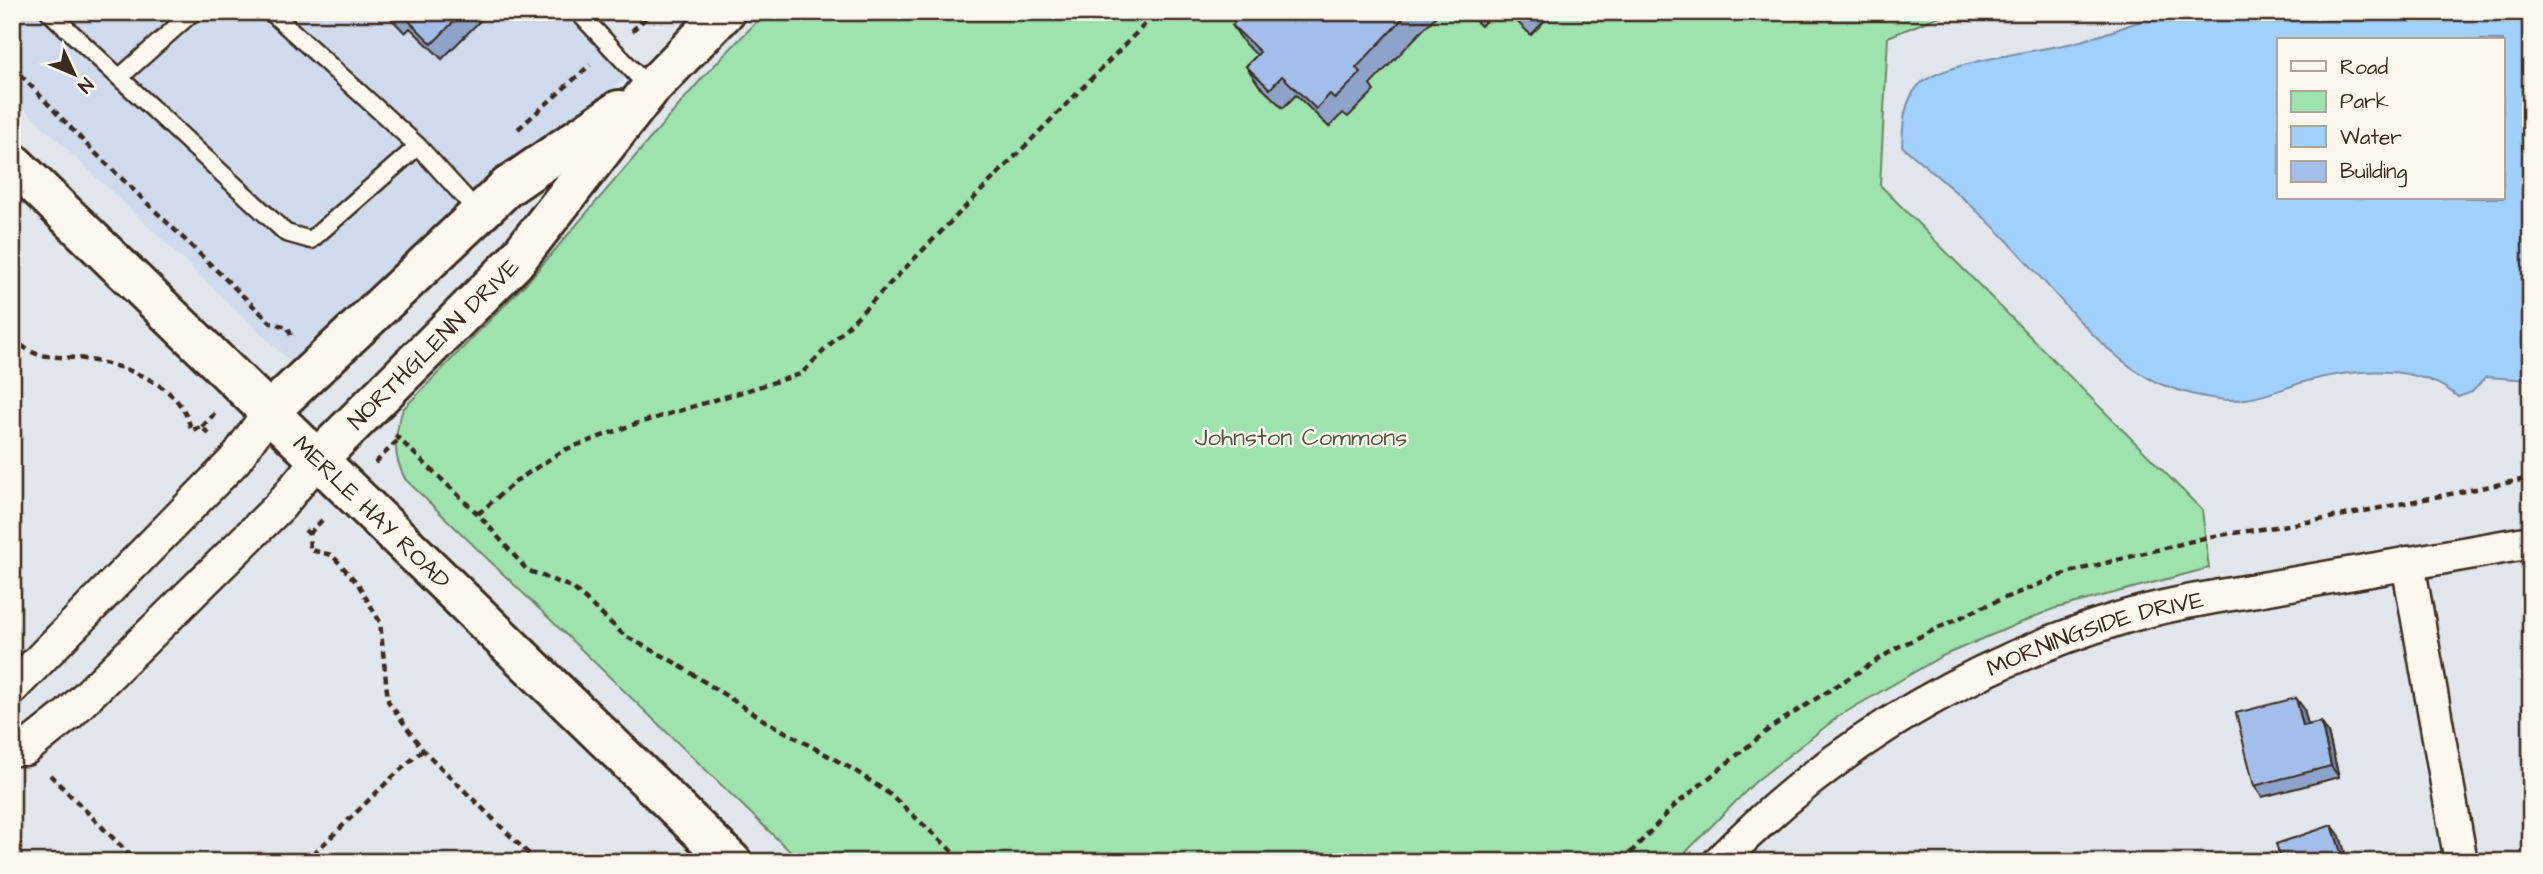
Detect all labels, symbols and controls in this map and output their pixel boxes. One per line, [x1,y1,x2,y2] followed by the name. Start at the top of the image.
[38,38,108,108] north arrow
[2277,38,2504,200] legend
[2340,53,2388,82] text: Road
[71,71,99,98] text: N
[2340,87,2389,116] text: Park
[2340,123,2402,152] text: Water
[2340,157,2408,188] text: Building
[340,251,527,438] street label: NORTHGLENN DRIVE
[1195,421,1407,455] park label: Johnston Commons
[285,428,458,597] street label: MERLE HAY ROAD
[1981,583,2207,686] street label: MORNINGSIDE DRIVE

